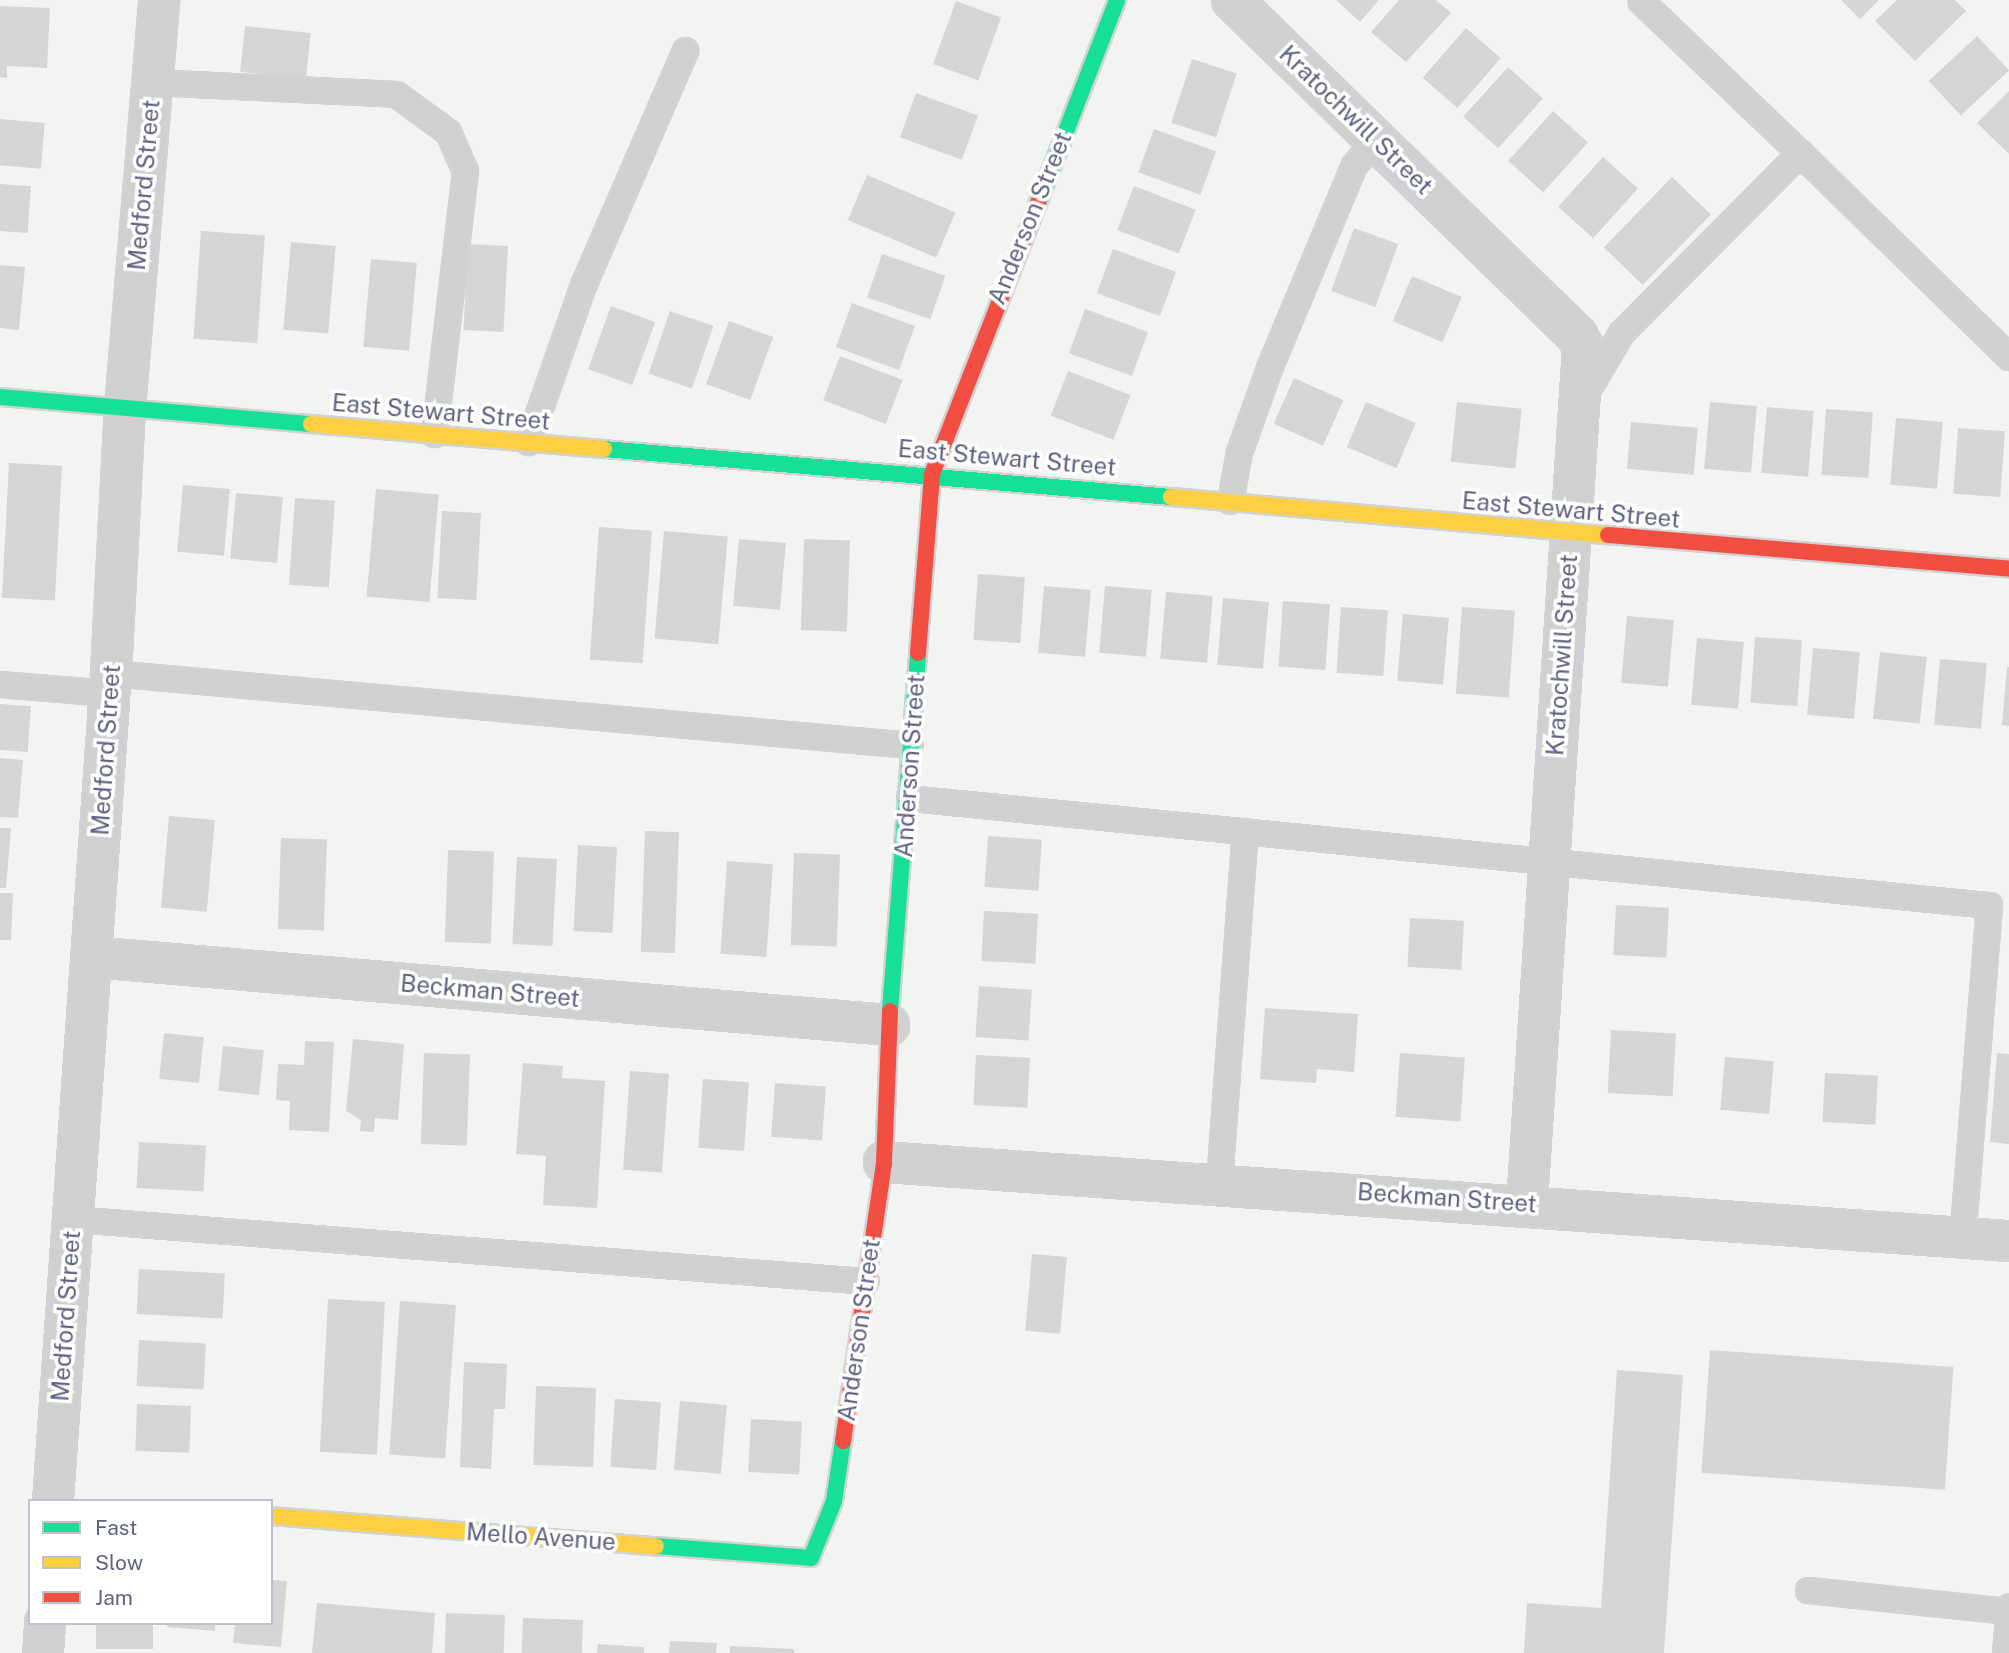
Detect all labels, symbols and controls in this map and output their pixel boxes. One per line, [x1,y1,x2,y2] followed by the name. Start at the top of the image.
[1273,40,1439,200] street label: Kratochwill Street
[122,98,166,272] street label: Medford Street
[982,127,1078,309] street label: Anderson Street
[331,388,551,436] street label: East Stewart Street
[897,434,1117,482] street label: East Stewart Street
[1461,486,1681,534] street label: East Stewart Street
[1541,553,1583,757] street label: Kratochwill Street
[86,664,126,836] street label: Medford Street
[889,673,931,859] street label: Anderson Street
[399,969,581,1013] street label: Beckman Street
[1356,1177,1538,1219] street label: Beckman Street
[46,1230,86,1402] street label: Medford Street
[832,1237,886,1423] street label: Anderson Street
[28,1499,273,1625] legend
[95,1515,137,1540] text: Fast
[465,1517,617,1557] street label: Mello Avenue
[95,1550,143,1575] text: Slow
[95,1585,133,1610] text: Jam

